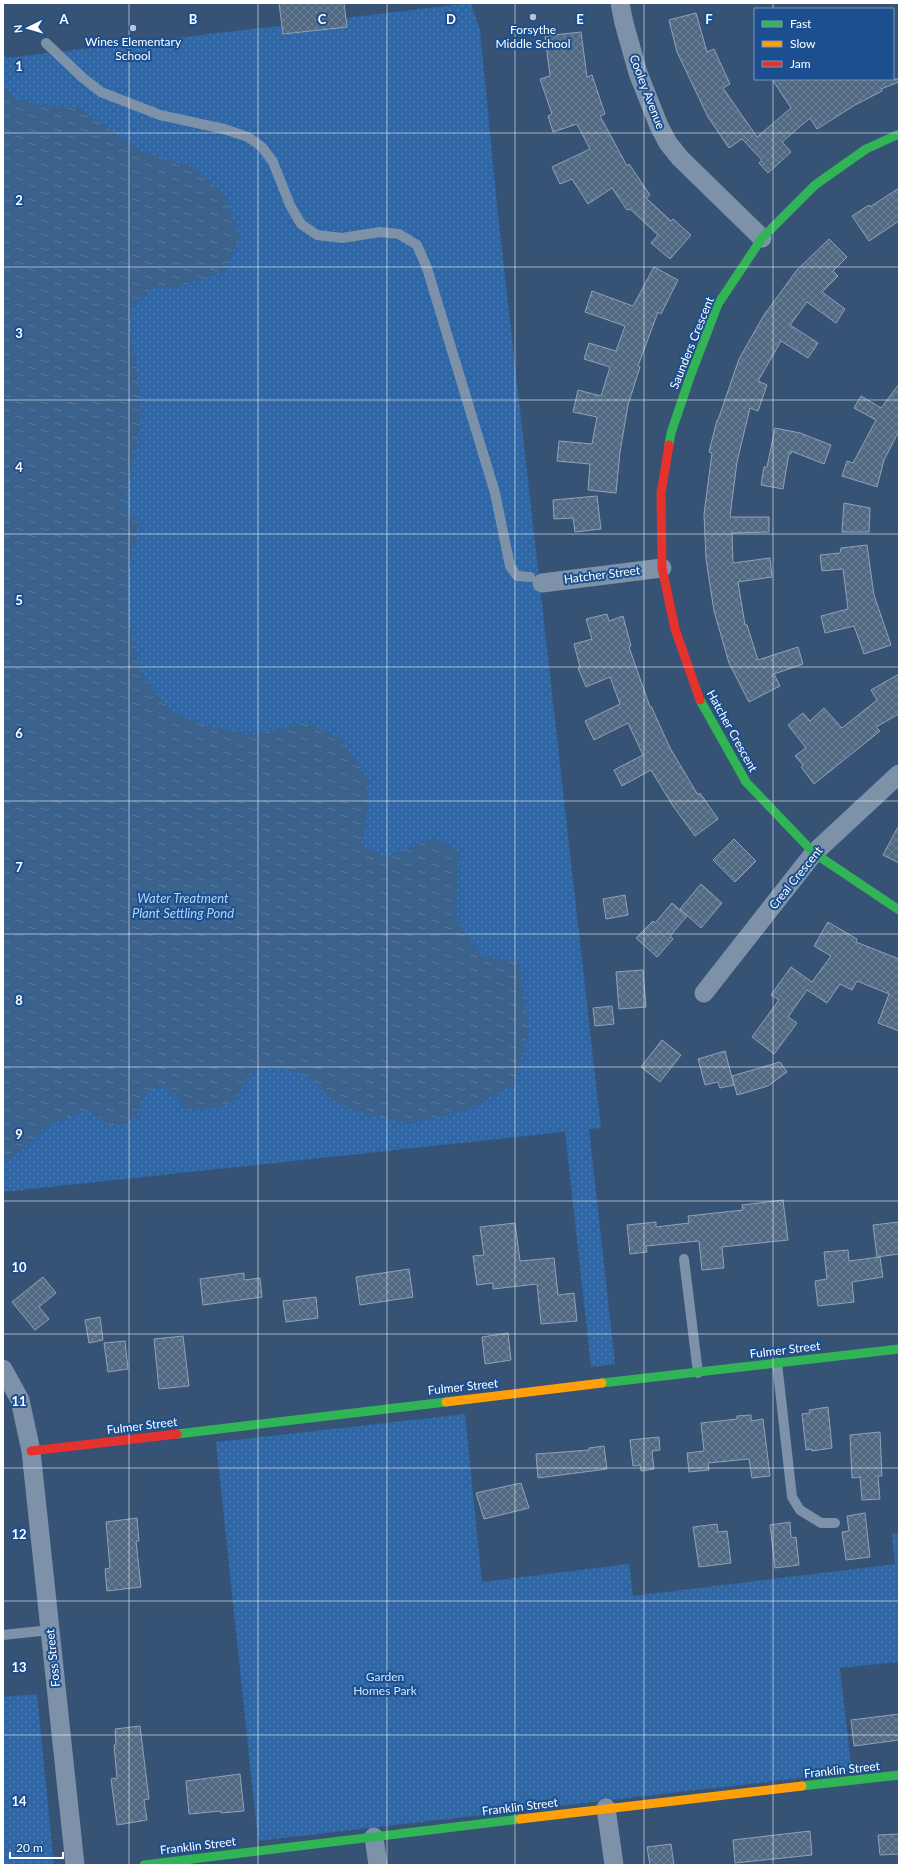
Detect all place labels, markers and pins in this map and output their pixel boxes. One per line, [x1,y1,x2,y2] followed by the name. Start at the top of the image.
[528,12,538,22] marker: Forsythe Middle School
[496,22,570,51] place label: Forsythe Middle School
[128,23,138,33] marker: Wines Elementary School
[85,34,182,63] place label: Wines Elementary School

